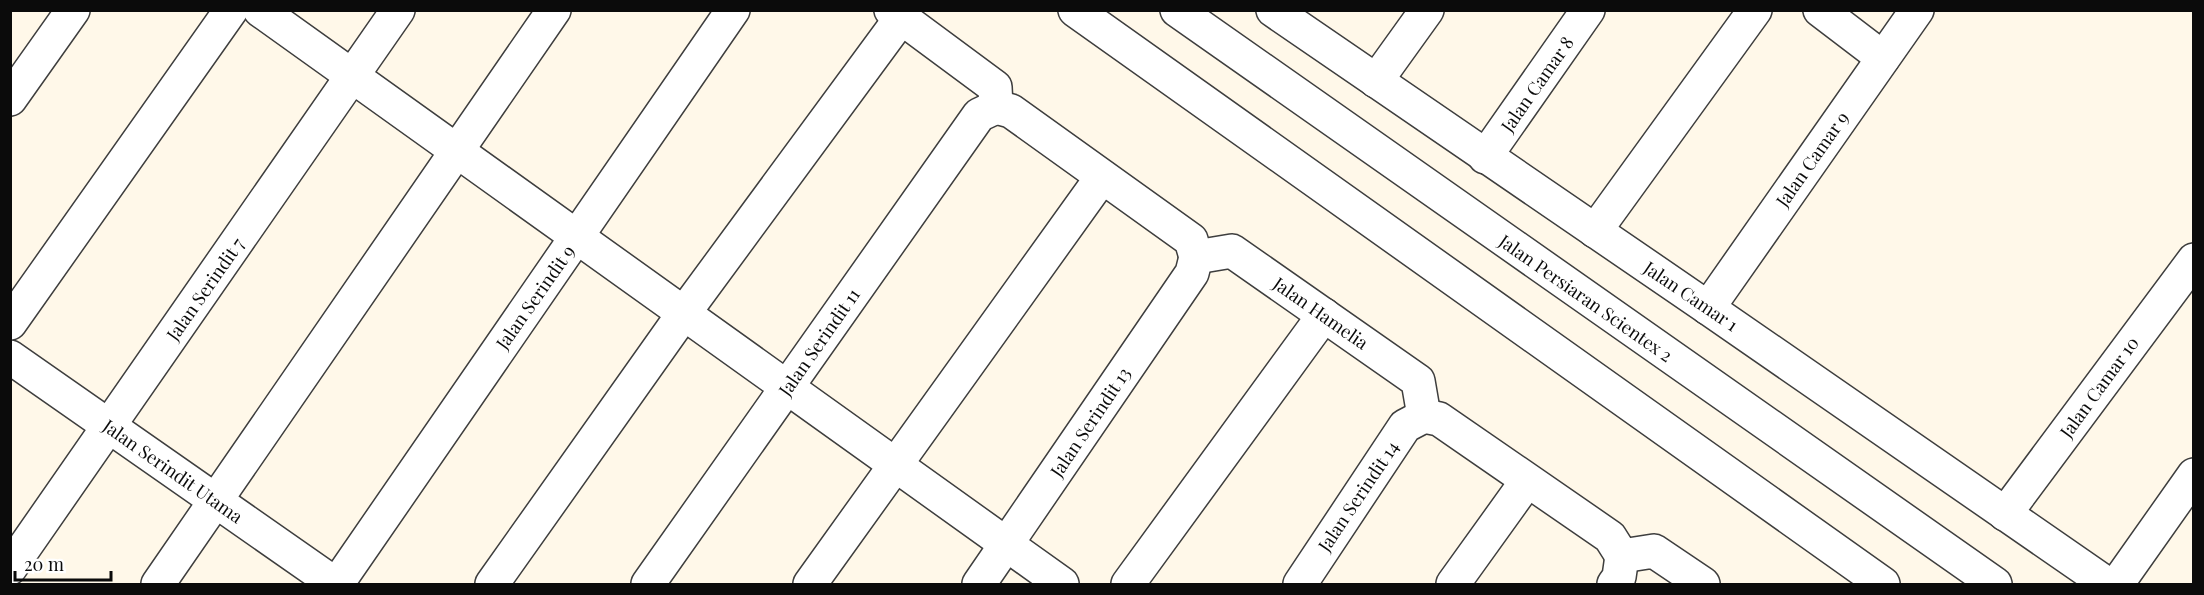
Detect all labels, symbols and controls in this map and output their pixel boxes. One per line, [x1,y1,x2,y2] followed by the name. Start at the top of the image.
[1495,31,1579,137] street label: Jalan Camar 8
[1770,107,1854,212] street label: Jalan Camar 9
[1494,228,1678,367] street label: Jalan Persiaran Scientex 2
[160,232,250,346] street label: Jalan Serindit 7
[490,240,580,355] street label: Jalan Serindit 9
[1638,255,1743,337] street label: Jalan Camar 1
[1268,271,1373,355] street label: Jalan Hamelia
[772,283,865,401] street label: Jalan Serindit 11
[2054,332,2144,443] street label: Jalan Camar 10
[1044,362,1136,482] street label: Jalan Serindit 13
[98,413,248,528] street label: Jalan Serindit Utama
[1312,436,1404,557] street label: Jalan Serindit 14
[15,544,111,582] scale bar
[24,552,64,576] text: 20 m

